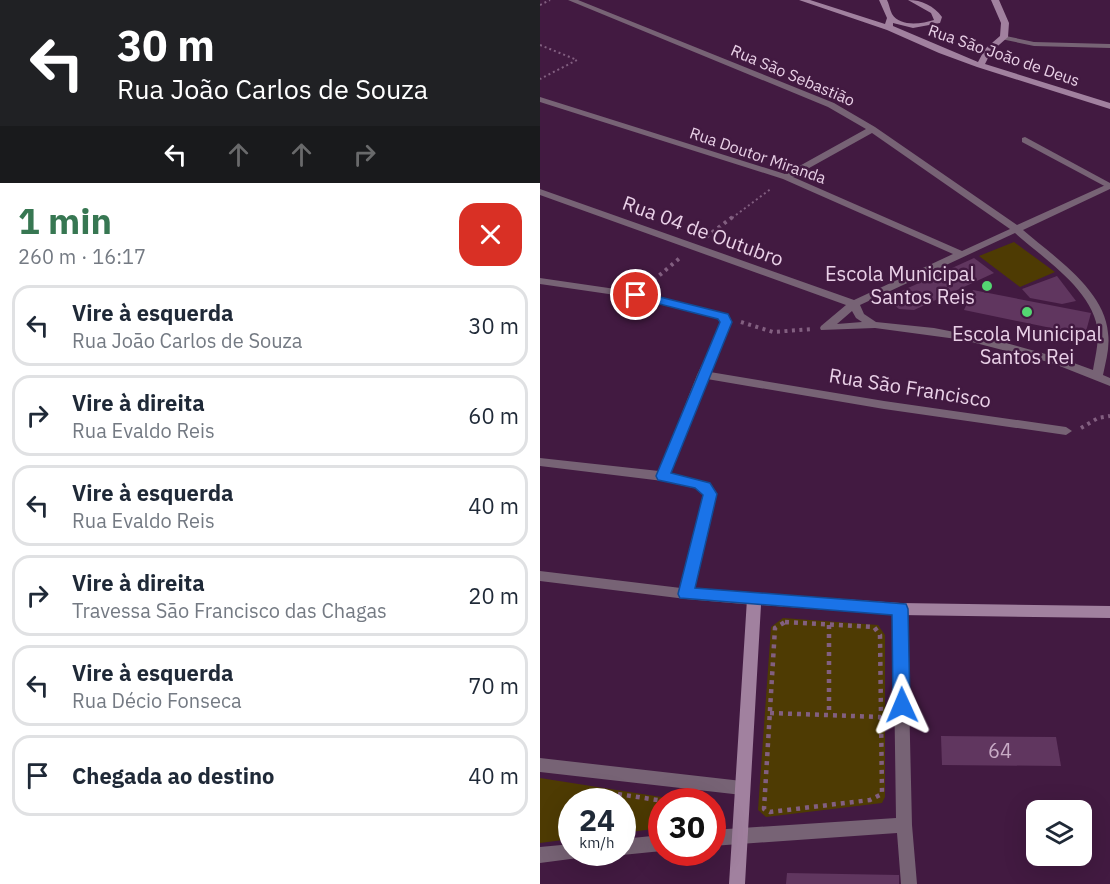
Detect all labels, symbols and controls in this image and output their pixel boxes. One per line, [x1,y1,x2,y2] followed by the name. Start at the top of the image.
[117,18,215,73] text: 30 m
[926,20,1082,90] street label: Rua São João de Deus
[18,24,96,102] icon: left
[728,40,858,110] street label: Rua São Sebastião
[117,71,428,106] text: Rua João Carlos de Souza
[687,122,829,188] street label: Rua Doutor Miranda
[159,138,192,171] icon: left
[222,138,255,171] icon: ahead
[285,138,318,171] icon: ahead
[348,138,381,171] icon: right
[619,189,787,272] street label: Rua 04 de Outubro
[18,197,112,244] text: 1 min
[459,203,522,266] button: close
[18,243,146,270] text: 260 m · 16:17
[825,260,975,310] place label: Escola Municipal Santos Reis
[610,269,661,320] pin
[619,278,652,311] icon: arrive
[980,279,994,293] marker: Escola Municipal Santos Reis
[72,298,234,327] text: Vire à esquerda
[1020,305,1034,319] marker: Escola Municipal Santos Rei
[21,309,54,342] icon: left
[468,311,519,340] text: 30 m
[952,320,1102,370] place label: Escola Municipal Santos Rei
[72,327,303,354] text: Rua João Carlos de Souza
[827,361,993,414] street label: Rua São Francisco
[72,388,205,417] text: Vire à direita
[21,399,54,432] icon: right
[468,401,519,430] text: 60 m
[72,417,215,444] text: Rua Evaldo Reis
[72,478,234,507] text: Vire à esquerda
[21,489,54,522] icon: left
[468,491,519,520] text: 40 m
[72,507,215,534] text: Rua Evaldo Reis
[72,568,205,597] text: Vire à direita
[21,579,54,612] icon: right
[468,581,519,610] text: 20 m
[72,597,387,624] text: Travessa São Francisco das Chagas
[72,658,234,687] text: Vire à esquerda
[21,669,54,702] icon: left
[468,671,519,700] text: 70 m
[870,673,934,737] position arrow
[72,687,242,714] text: Rua Décio Fonseca
[988,737,1012,764] house number: 64
[21,759,54,792] icon: arrive
[72,761,275,790] text: Chegada ao destino
[468,761,519,790] text: 40 m
[648,788,726,866] speed limit sign: 30
[579,800,615,839] text: 24
[1026,800,1092,866] map controls
[1026,800,1092,866] button: layers
[579,833,615,852] text: km/h

